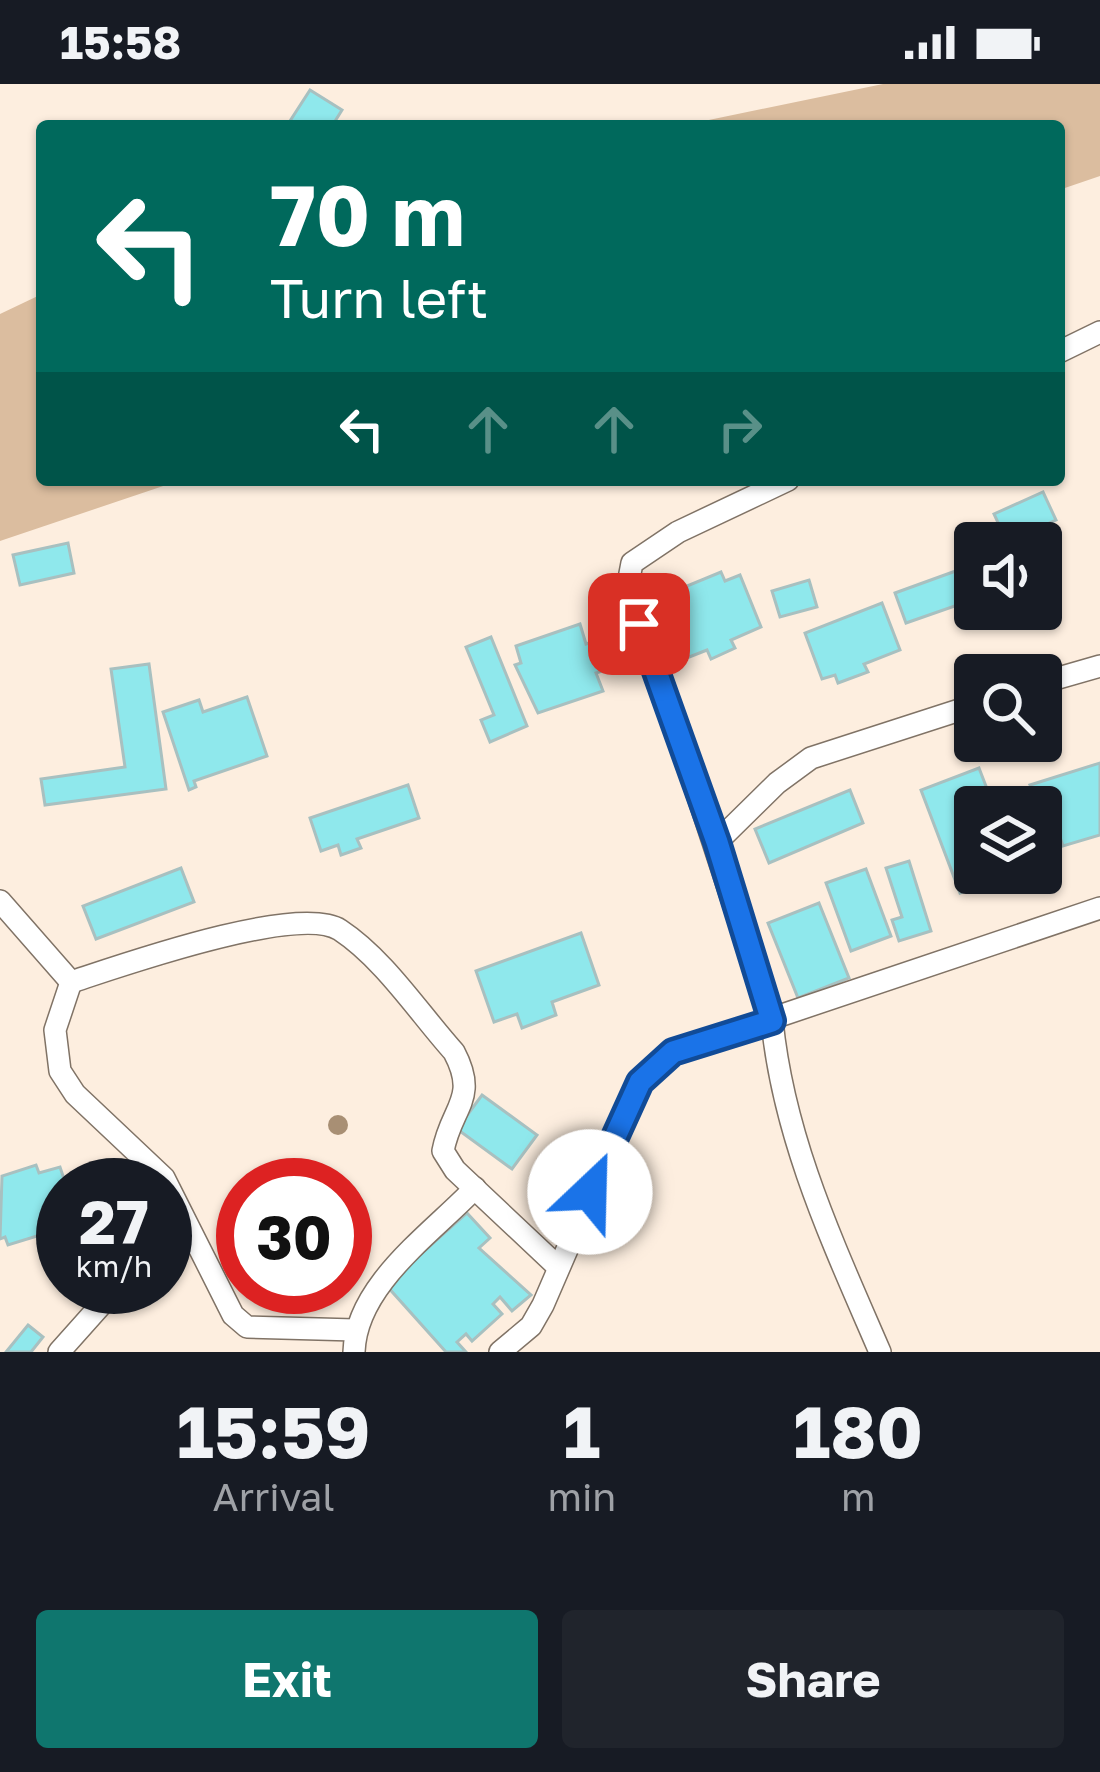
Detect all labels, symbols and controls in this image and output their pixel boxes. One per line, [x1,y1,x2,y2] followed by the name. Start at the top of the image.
[60,15,181,69] text: 15:58
[270,164,465,264] text: 70 m
[72,168,228,324] icon: left
[270,265,488,330] text: Turn left
[329,396,395,462] icon: left
[455,396,521,462] icon: ahead
[581,396,647,462] icon: ahead
[707,396,773,462] icon: right
[954,522,1062,894] map controls
[954,522,1062,630] button: sound
[588,573,690,675] pin
[606,591,672,657] icon: arrive
[954,654,1062,762] button: search
[954,786,1062,894] button: layers
[527,1129,653,1255] position arrow
[216,1158,372,1314] speed limit sign: 30
[79,1185,149,1257] text: 27
[76,1248,152,1284] text: km/h
[177,1387,371,1474] text: 15:59
[563,1387,600,1474] text: 1
[793,1387,923,1474] text: 180
[213,1473,335,1520] text: Arrival
[547,1473,616,1520] text: min
[841,1473,875,1520] text: m
[36,1610,538,1748] button: Exit
[562,1610,1064,1748] button: Share

